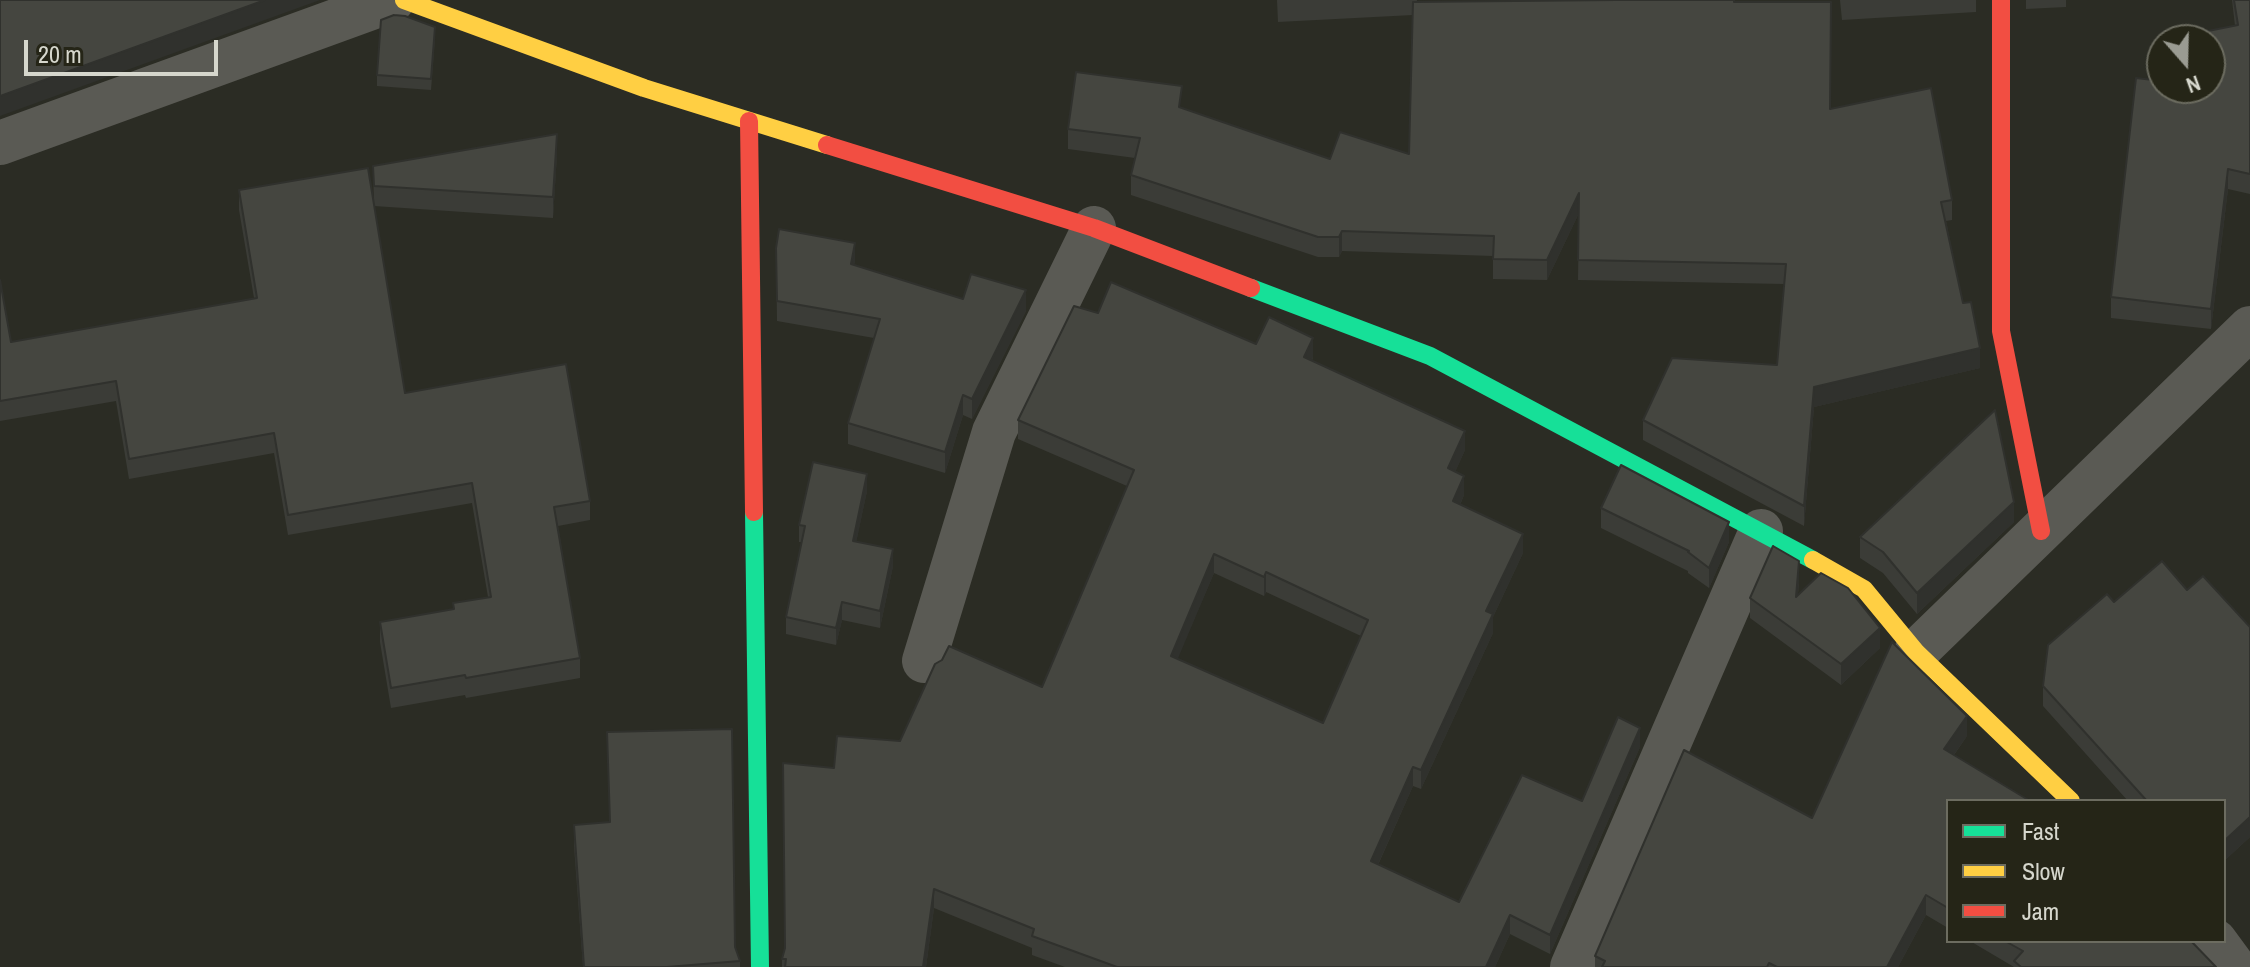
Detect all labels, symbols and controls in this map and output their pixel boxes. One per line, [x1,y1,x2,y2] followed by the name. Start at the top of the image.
[28,24,222,74] scale bar
[2146,24,2226,104] north arrow
[38,38,82,70] text: 20 m
[2182,68,2205,101] text: N
[1946,799,2226,943] legend
[2022,815,2059,847] text: Fast
[2022,855,2065,887] text: Slow
[2022,895,2059,927] text: Jam

